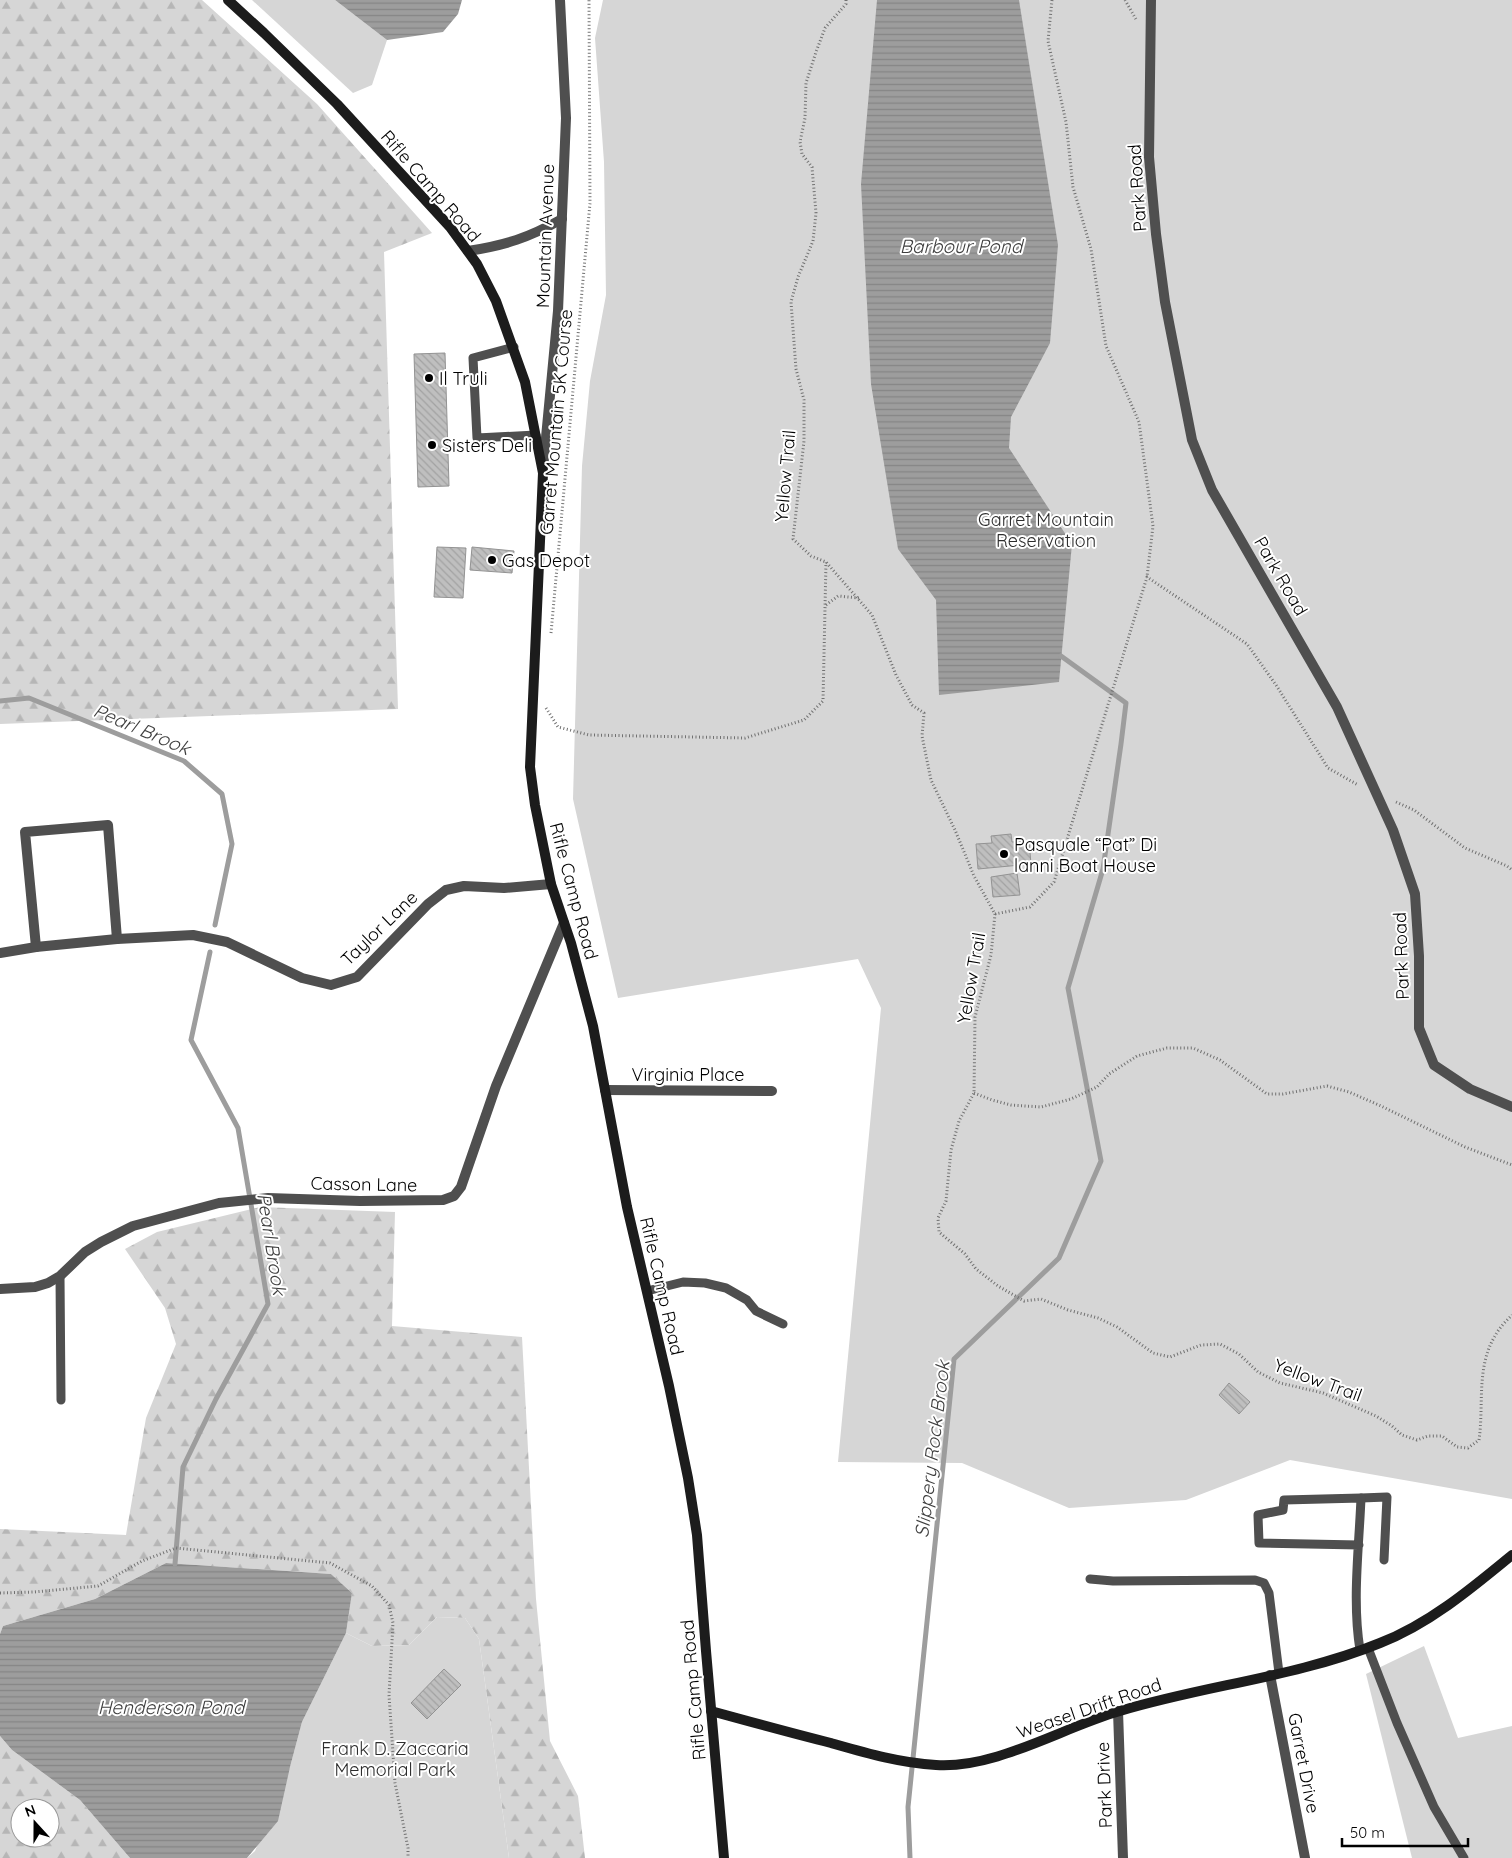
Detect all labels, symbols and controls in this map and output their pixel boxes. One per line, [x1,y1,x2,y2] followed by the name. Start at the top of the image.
[376,125,486,247] street label: Rifle Camp Road
[1122,143,1152,233] street label: Park Road
[531,164,559,308] street label: Mountain Avenue
[900,234,1025,258] water label: Barbour Pond
[535,308,577,536] street label: Garret Mountain 5K Course
[439,367,488,390] place label: Il Truli
[423,372,435,384] marker: Il Truli
[770,429,800,523] street label: Yellow Trail
[442,434,532,457] place label: Sisters Deli
[426,439,438,451] marker: Sisters Deli
[978,508,1114,552] park label: Garret Mountain Reservation
[1249,532,1313,620] street label: Park Road
[502,549,590,572] place label: Gas Depot
[486,554,498,566] marker: Gas Depot
[90,698,196,761] water label: Pearl Brook
[545,820,603,962] street label: Rifle Camp Road
[1014,833,1157,877] place label: Pasquale “Pat” Di lanni Boat House
[998,848,1010,860] marker: Pasquale “Pat” Di lanni Boat House
[336,886,422,970] street label: Taylor Lane
[1388,912,1414,1000] street label: Park Road
[952,931,990,1025] street label: Yellow Trail
[632,1063,744,1086] street label: Virginia Place
[310,1172,418,1196] street label: Casson Lane
[252,1191,292,1298] water label: Pearl Brook
[635,1215,689,1357] street label: Rifle Camp Road
[1271,1353,1365,1407] street label: Yellow Trail
[909,1357,955,1539] water label: Slippery Rock Brook
[675,1619,711,1761] street label: Rifle Camp Road
[1013,1672,1165,1744] street label: Weasel Drift Road
[98,1695,247,1719] water label: Henderson Pond
[1283,1711,1325,1815] street label: Garret Drive
[321,1737,469,1781] park label: Frank D. Zaccaria Memorial Park
[1091,1741,1117,1829] street label: Park Drive
[10,1798,60,1848] north arrow
[22,1801,38,1821] text: N
[1342,1816,1468,1848] scale bar
[1350,1823,1385,1842] text: 50 m

